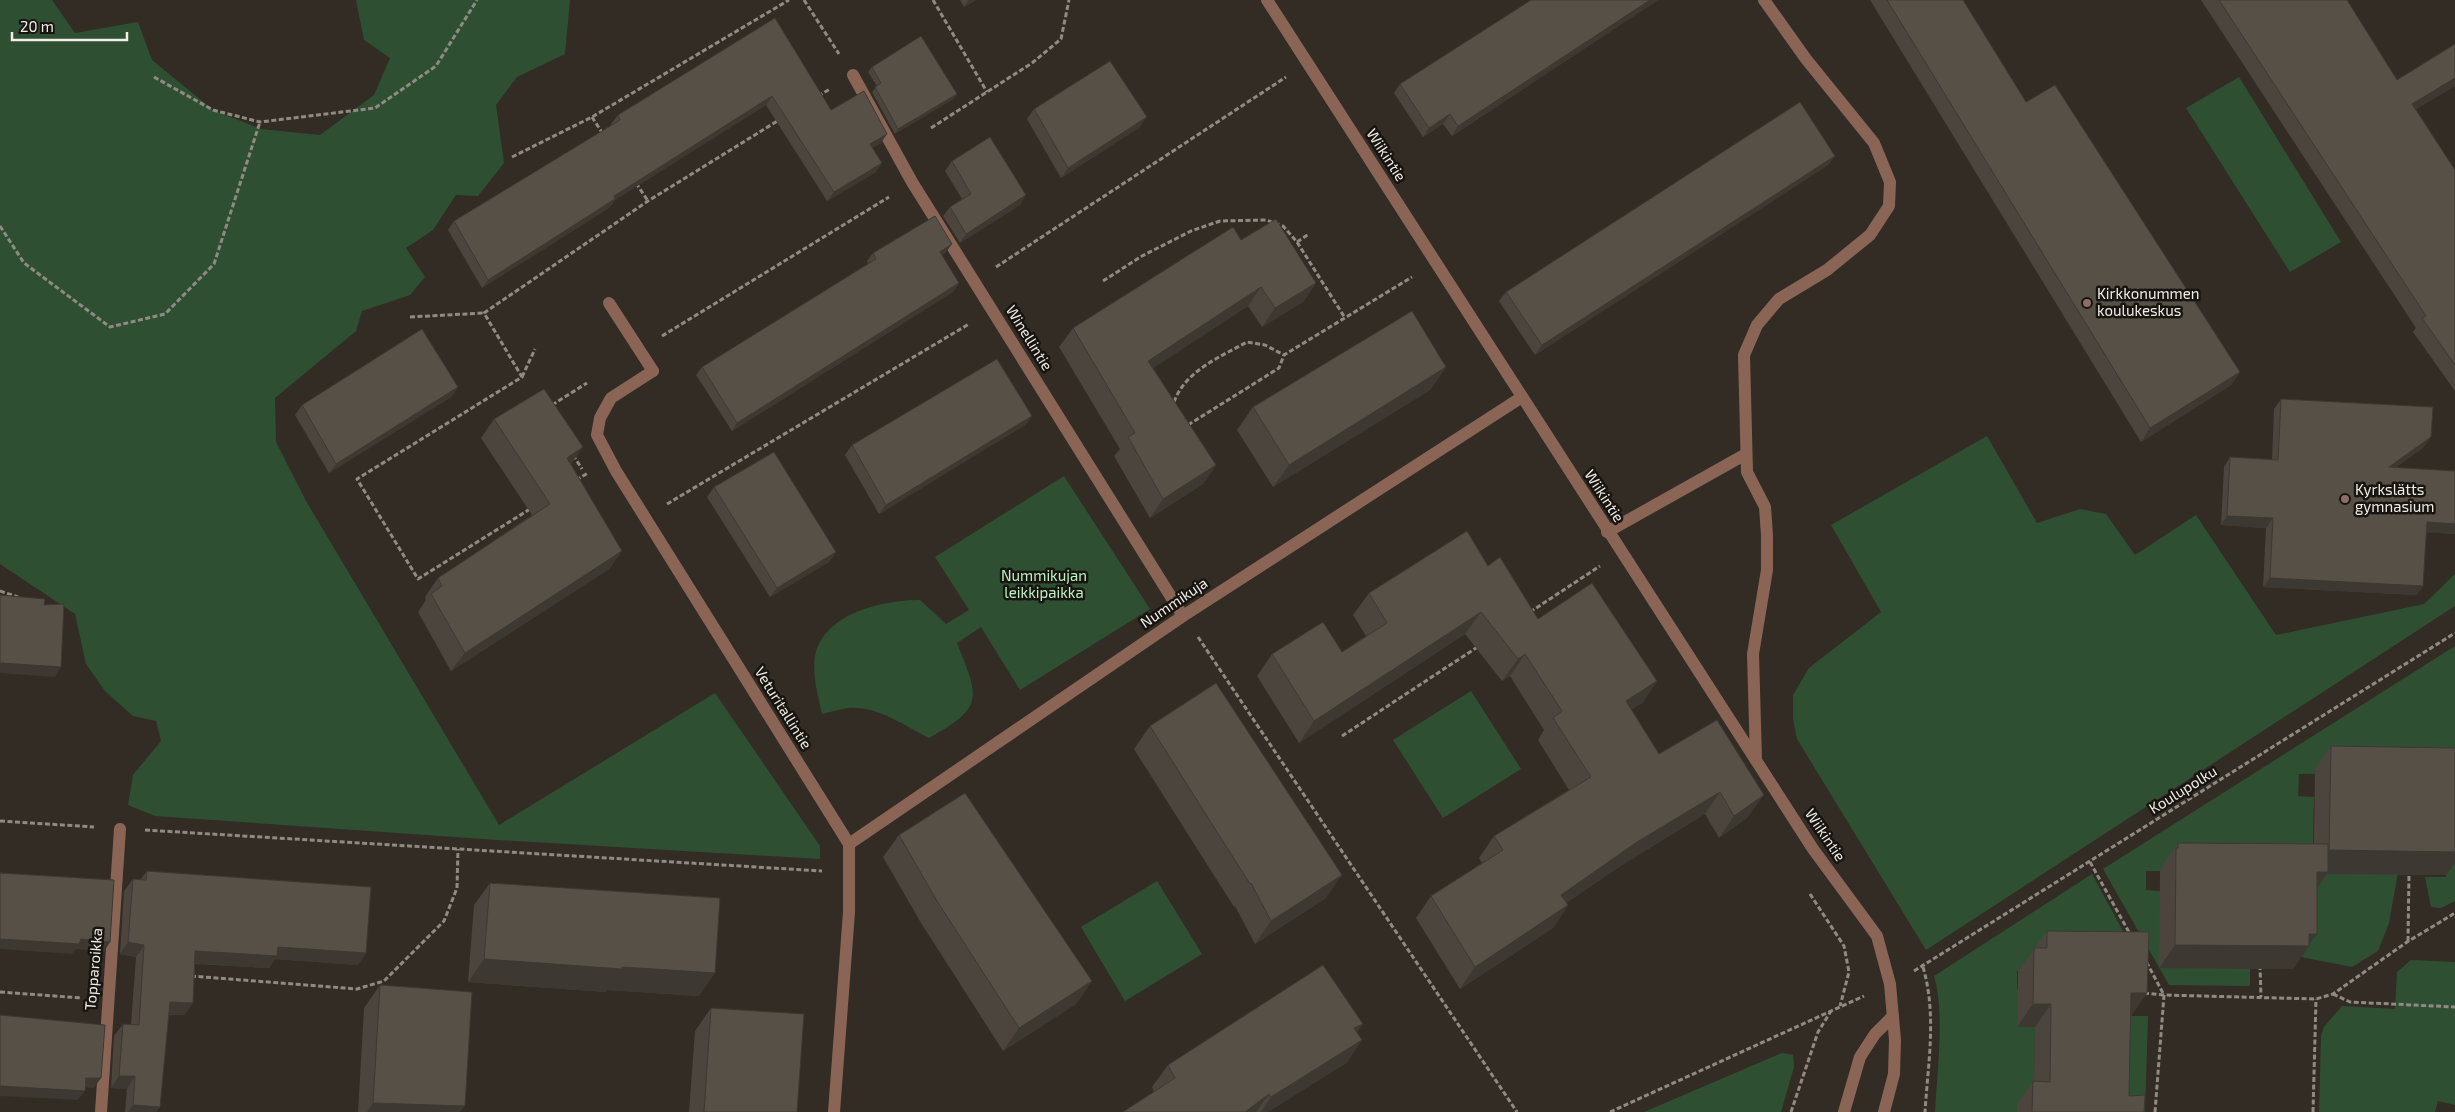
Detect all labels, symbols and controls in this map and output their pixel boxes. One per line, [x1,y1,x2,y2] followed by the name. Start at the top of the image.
[12,10,128,42] scale bar
[20,17,54,35] text: 20 m
[1363,125,1411,184] street label: Wiikintie
[2097,284,2199,319] place label: Kirkkonummen koulukeskus
[2081,297,2093,309] marker: Kirkkonummen koulukeskus
[1003,302,1057,373] street label: Winellintie
[1581,466,1629,525] street label: Wiikintie
[2355,480,2434,515] place label: Kyrkslätts gymnasium
[2339,493,2351,505] marker: Kyrkslätts gymnasium
[1001,566,1087,601] park label: Nummikujan leikkipaikka
[1136,573,1211,632] street label: Nummikuja
[751,663,816,752] street label: Veturitallintie
[2145,761,2220,817] street label: Koulupolku
[1802,805,1850,864] street label: Wiikintie
[80,927,106,1011] street label: Topparoikka

